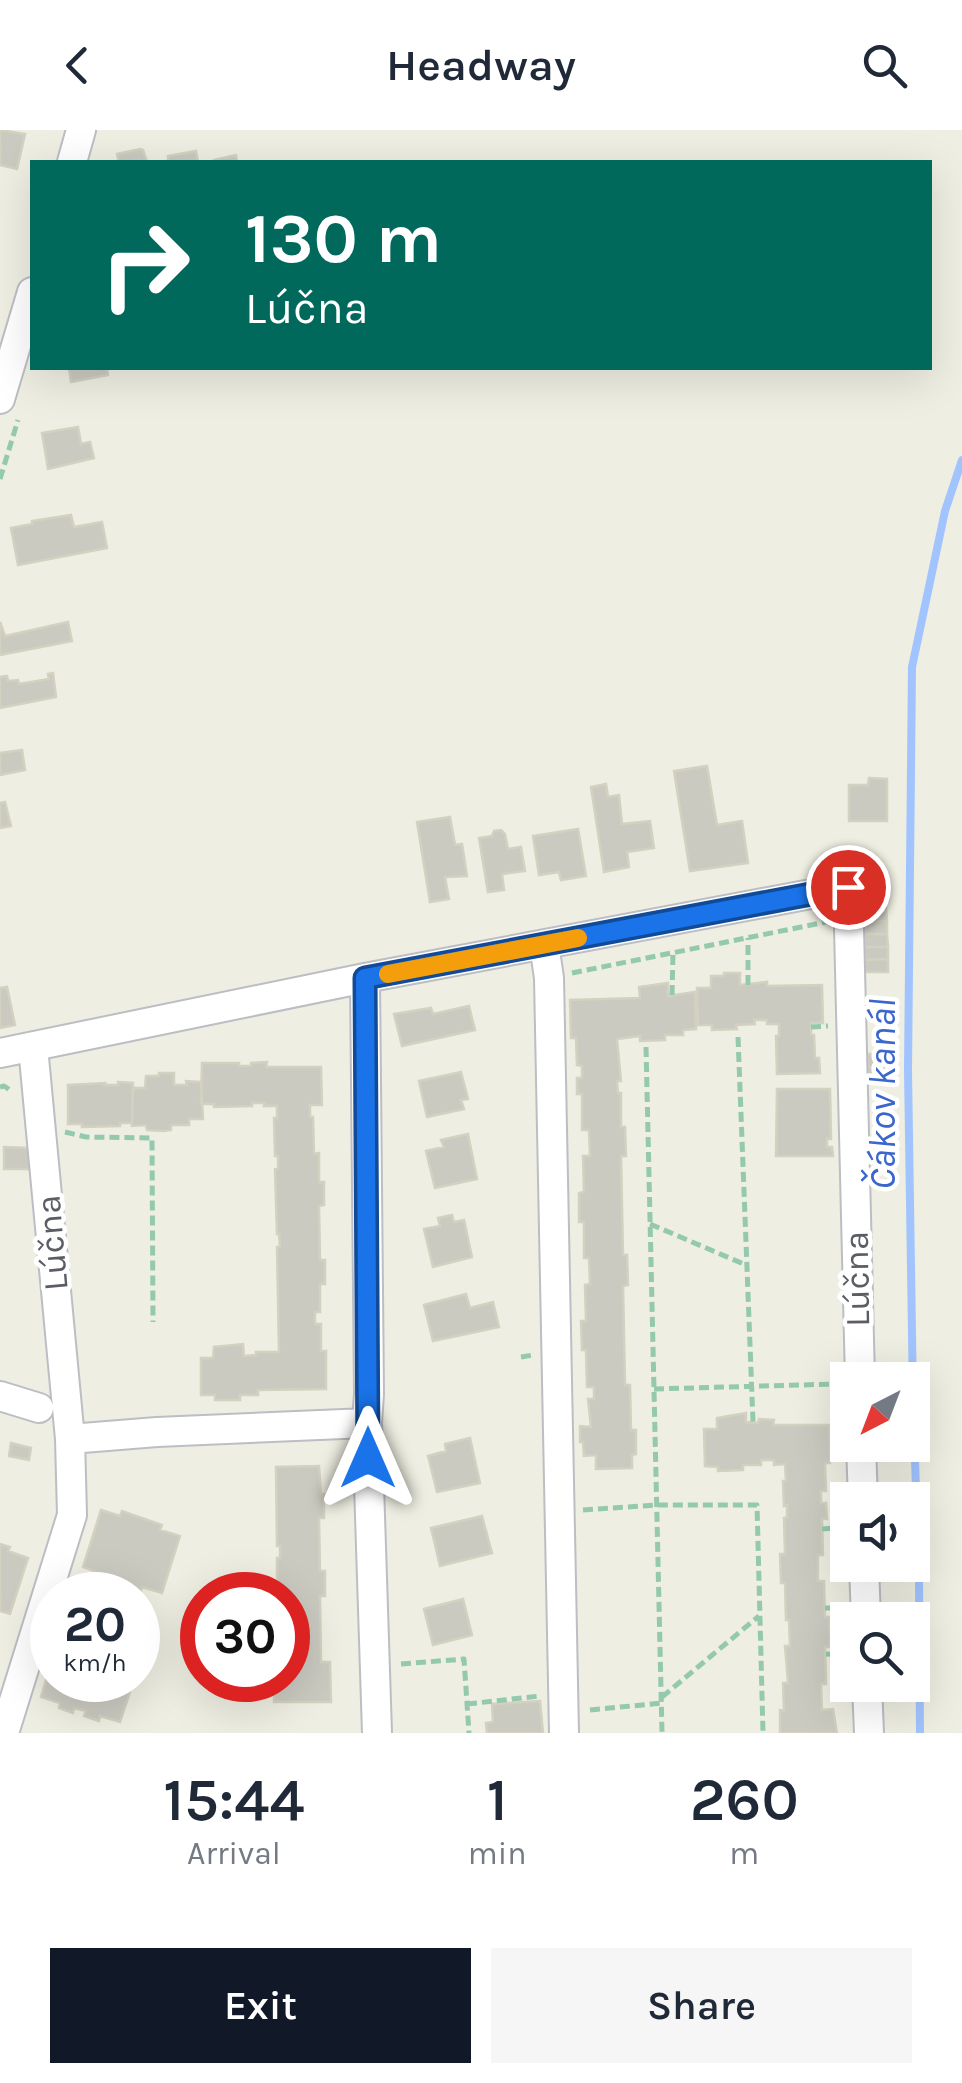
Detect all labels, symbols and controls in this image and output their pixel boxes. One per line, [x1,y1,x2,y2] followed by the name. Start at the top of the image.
[50,38,105,93] icon: back
[857,38,912,93] icon: search
[386,39,576,91] text: Headway
[245,198,442,280] text: 130 m
[80,200,210,330] icon: right
[245,282,368,334] text: Lúčna
[806,845,891,930] pin
[821,860,876,915] icon: arrive
[860,998,905,1190] water label: Čákov kanál
[27,1193,77,1293] street label: Lúčna
[836,1231,878,1327] street label: Lúčna
[830,1362,930,1462] north arrow
[830,1362,930,1702] map controls
[316,1406,420,1510] position arrow
[830,1482,930,1582] button: sound
[180,1572,310,1702] speed limit sign: 30
[64,1595,126,1654] text: 20
[830,1602,930,1702] button: search
[63,1648,127,1677] text: km/h
[163,1765,305,1835] text: 15:44
[487,1765,508,1835] text: 1
[690,1765,799,1835] text: 260
[187,1835,281,1872] text: Arrival
[468,1835,527,1872] text: min
[729,1835,759,1872] text: m
[50,1948,471,2063] button: Exit
[491,1948,912,2063] button: Share

